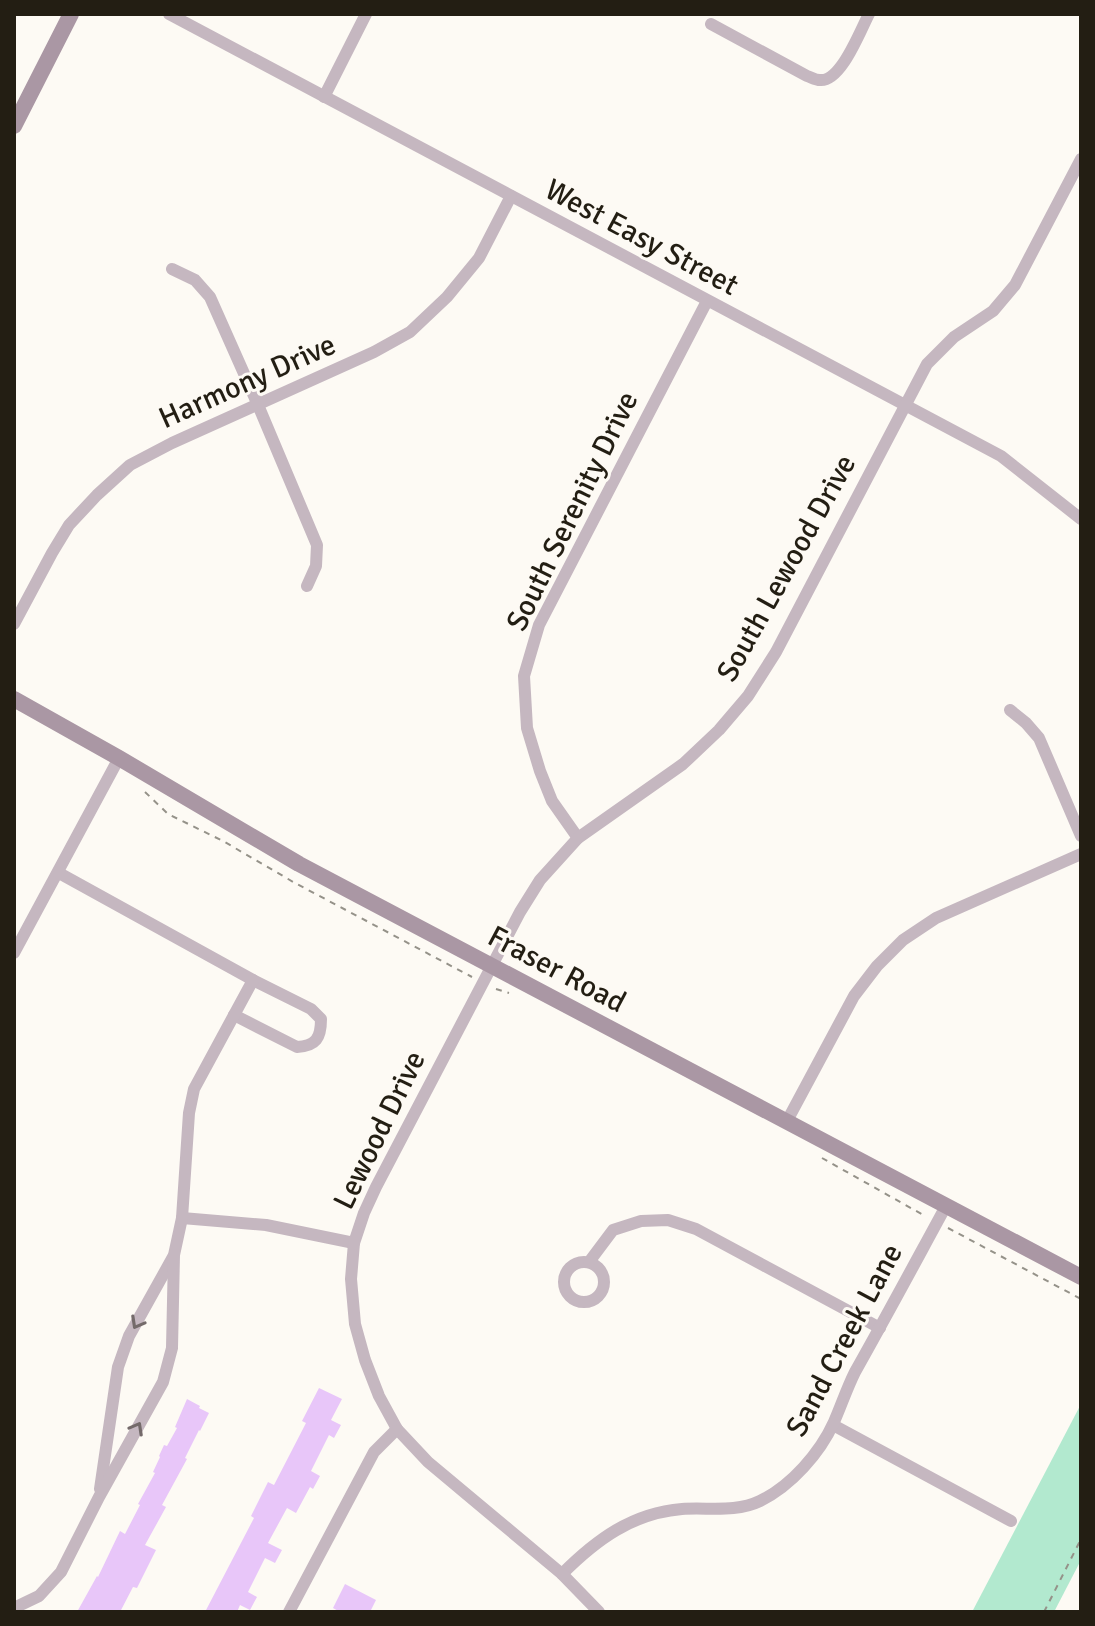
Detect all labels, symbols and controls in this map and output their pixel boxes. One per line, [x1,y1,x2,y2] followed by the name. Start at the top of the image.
[539,171,745,304] street label: West Easy Street
[153,326,341,437] street label: Harmony Drive
[498,385,647,637] street label: South Serenity Drive
[709,448,864,688] street label: South Lewood Drive
[481,918,632,1021] street label: Fraser Road
[325,1045,434,1215] street label: Lewood Drive
[778,1238,911,1443] street label: Sand Creek Lane
[131,1315,146,1329] one-way arrow
[127,1423,143,1437] one-way arrow

